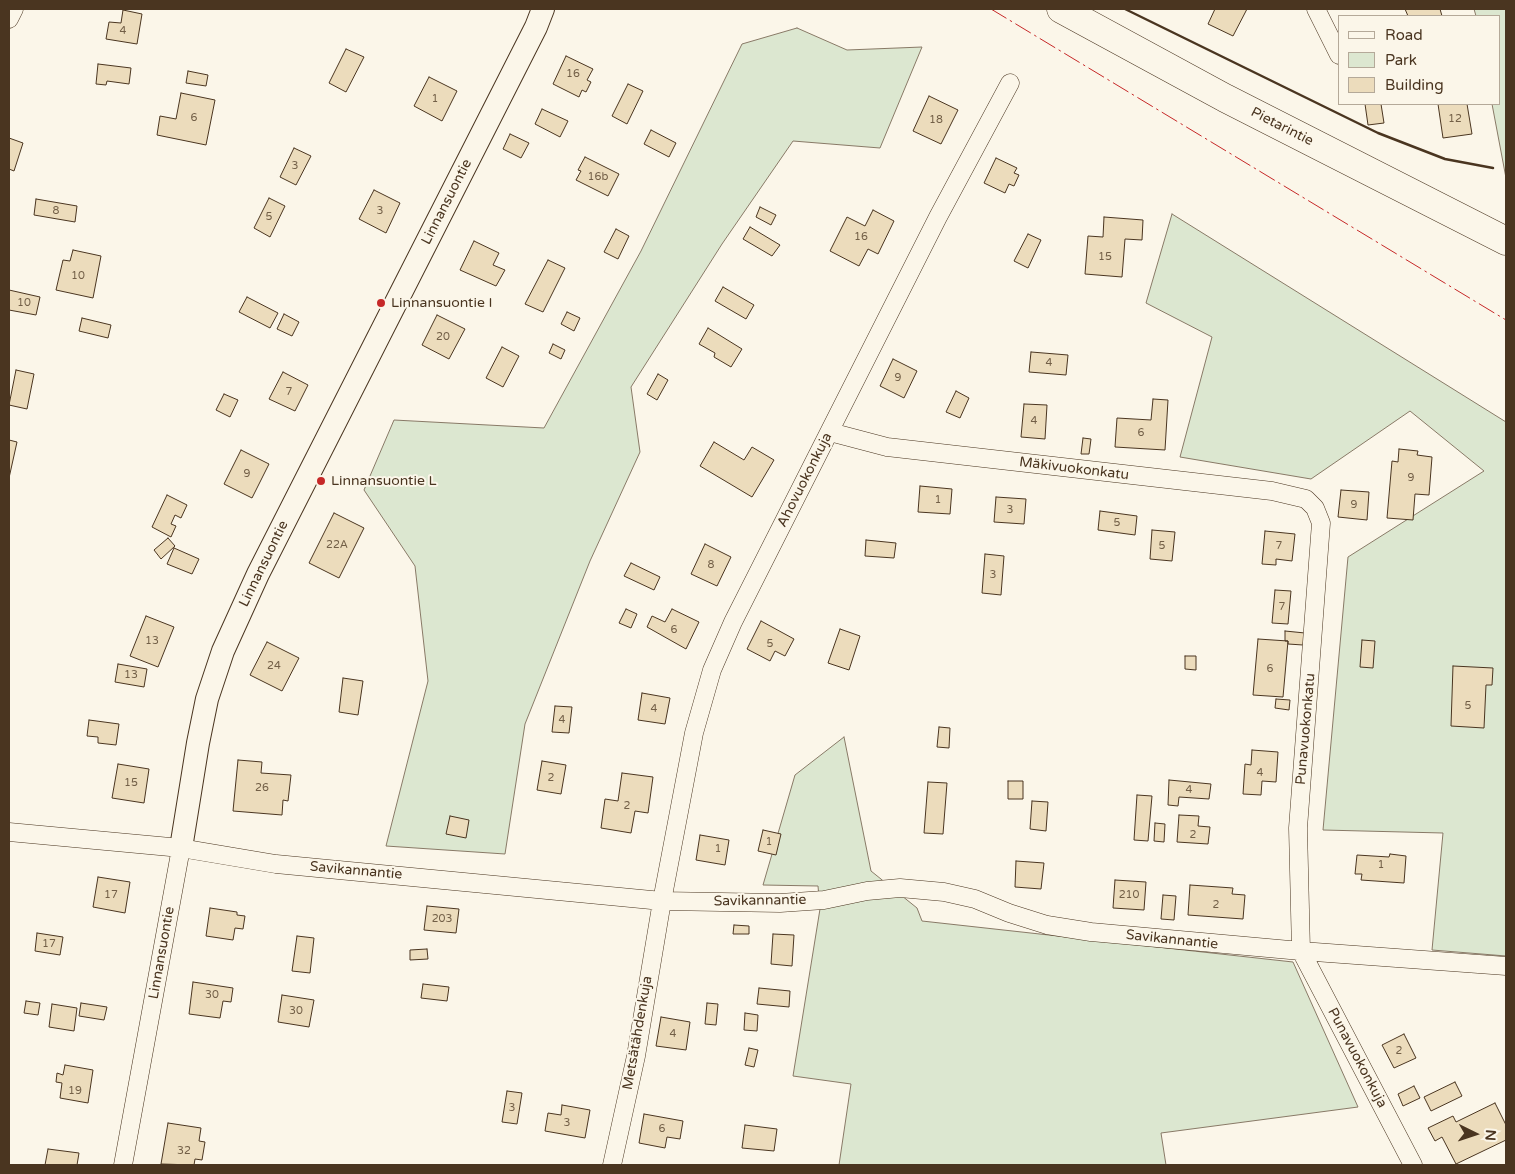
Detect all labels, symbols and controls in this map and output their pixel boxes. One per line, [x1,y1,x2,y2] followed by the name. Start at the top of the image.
[1338,15,1500,105] legend
[120,24,126,38] house number: 4
[1385,26,1423,44] text: Road
[1385,51,1417,69] text: Park
[566,67,580,81] house number: 16
[1385,76,1444,94] text: Building
[432,92,438,106] house number: 1
[1248,104,1316,150] street label: Pietarintie
[191,111,197,125] house number: 6
[1448,112,1462,126] house number: 12
[929,113,943,127] house number: 18
[418,156,476,248] street label: Linnansuontie
[292,159,298,173] house number: 3
[588,170,608,184] house number: 16b
[53,204,59,218] house number: 8
[377,204,383,218] house number: 3
[266,210,272,224] house number: 5
[854,230,868,244] house number: 16
[1098,250,1112,264] house number: 15
[71,269,85,283] house number: 10
[391,295,492,311] place label: Linnansuontie I
[17,296,31,310] house number: 10
[375,297,387,309] marker: Linnansuontie I
[436,330,450,344] house number: 20
[1046,356,1052,370] house number: 4
[895,371,901,385] house number: 9
[286,385,292,399] house number: 7
[1031,414,1037,428] house number: 4
[1138,426,1144,440] house number: 6
[774,430,836,530] street label: Ahovuokonkuja
[1018,454,1130,484] street label: Mäkivuokonkatu
[244,467,250,481] house number: 9
[1408,471,1414,485] house number: 9
[331,473,437,489] place label: Linnansuontie L
[315,475,327,487] marker: Linnansuontie L
[935,493,941,507] house number: 1
[1351,498,1357,512] house number: 9
[1007,503,1013,517] house number: 3
[1114,516,1120,530] house number: 5
[236,518,292,610] street label: Linnansuontie
[326,538,348,552] house number: 22A
[1159,539,1165,553] house number: 5
[1276,539,1282,553] house number: 7
[708,558,714,572] house number: 8
[990,568,996,582] house number: 3
[1279,600,1285,614] house number: 7
[671,623,677,637] house number: 6
[145,634,159,648] house number: 13
[767,637,773,651] house number: 5
[267,659,281,673] house number: 24
[1267,662,1273,676] house number: 6
[124,668,138,682] house number: 13
[1293,672,1319,786] street label: Punavuokonkatu
[1465,699,1471,713] house number: 5
[651,702,657,716] house number: 4
[559,713,565,727] house number: 4
[1257,766,1263,780] house number: 4
[548,771,554,785] house number: 2
[124,776,138,790] house number: 15
[255,781,269,795] house number: 26
[1186,783,1192,797] house number: 4
[624,799,630,813] house number: 2
[1190,828,1196,842] house number: 2
[766,835,772,849] house number: 1
[715,842,721,856] house number: 1
[1378,858,1384,872] house number: 1
[309,859,403,883] street label: Savikannantie
[104,888,118,902] house number: 17
[1119,888,1139,902] house number: 210
[714,892,806,910] street label: Savikannantie
[1213,898,1219,912] house number: 2
[146,905,178,1001] street label: Linnansuontie
[432,912,452,926] house number: 203
[1125,927,1219,953] street label: Savikannantie
[42,937,56,951] house number: 17
[620,975,656,1091] street label: Metsätähdenkuja
[205,988,219,1002] house number: 30
[289,1004,303,1018] house number: 30
[1324,1005,1390,1111] street label: Punavuokonkuja
[670,1027,676,1041] house number: 4
[1396,1044,1402,1058] house number: 2
[68,1084,82,1098] house number: 19
[509,1101,515,1115] house number: 3
[1450,1109,1500,1159] north arrow
[564,1116,570,1130] house number: 3
[659,1122,665,1136] house number: 6
[1482,1129,1499,1141] text: N
[177,1144,191,1158] house number: 32

